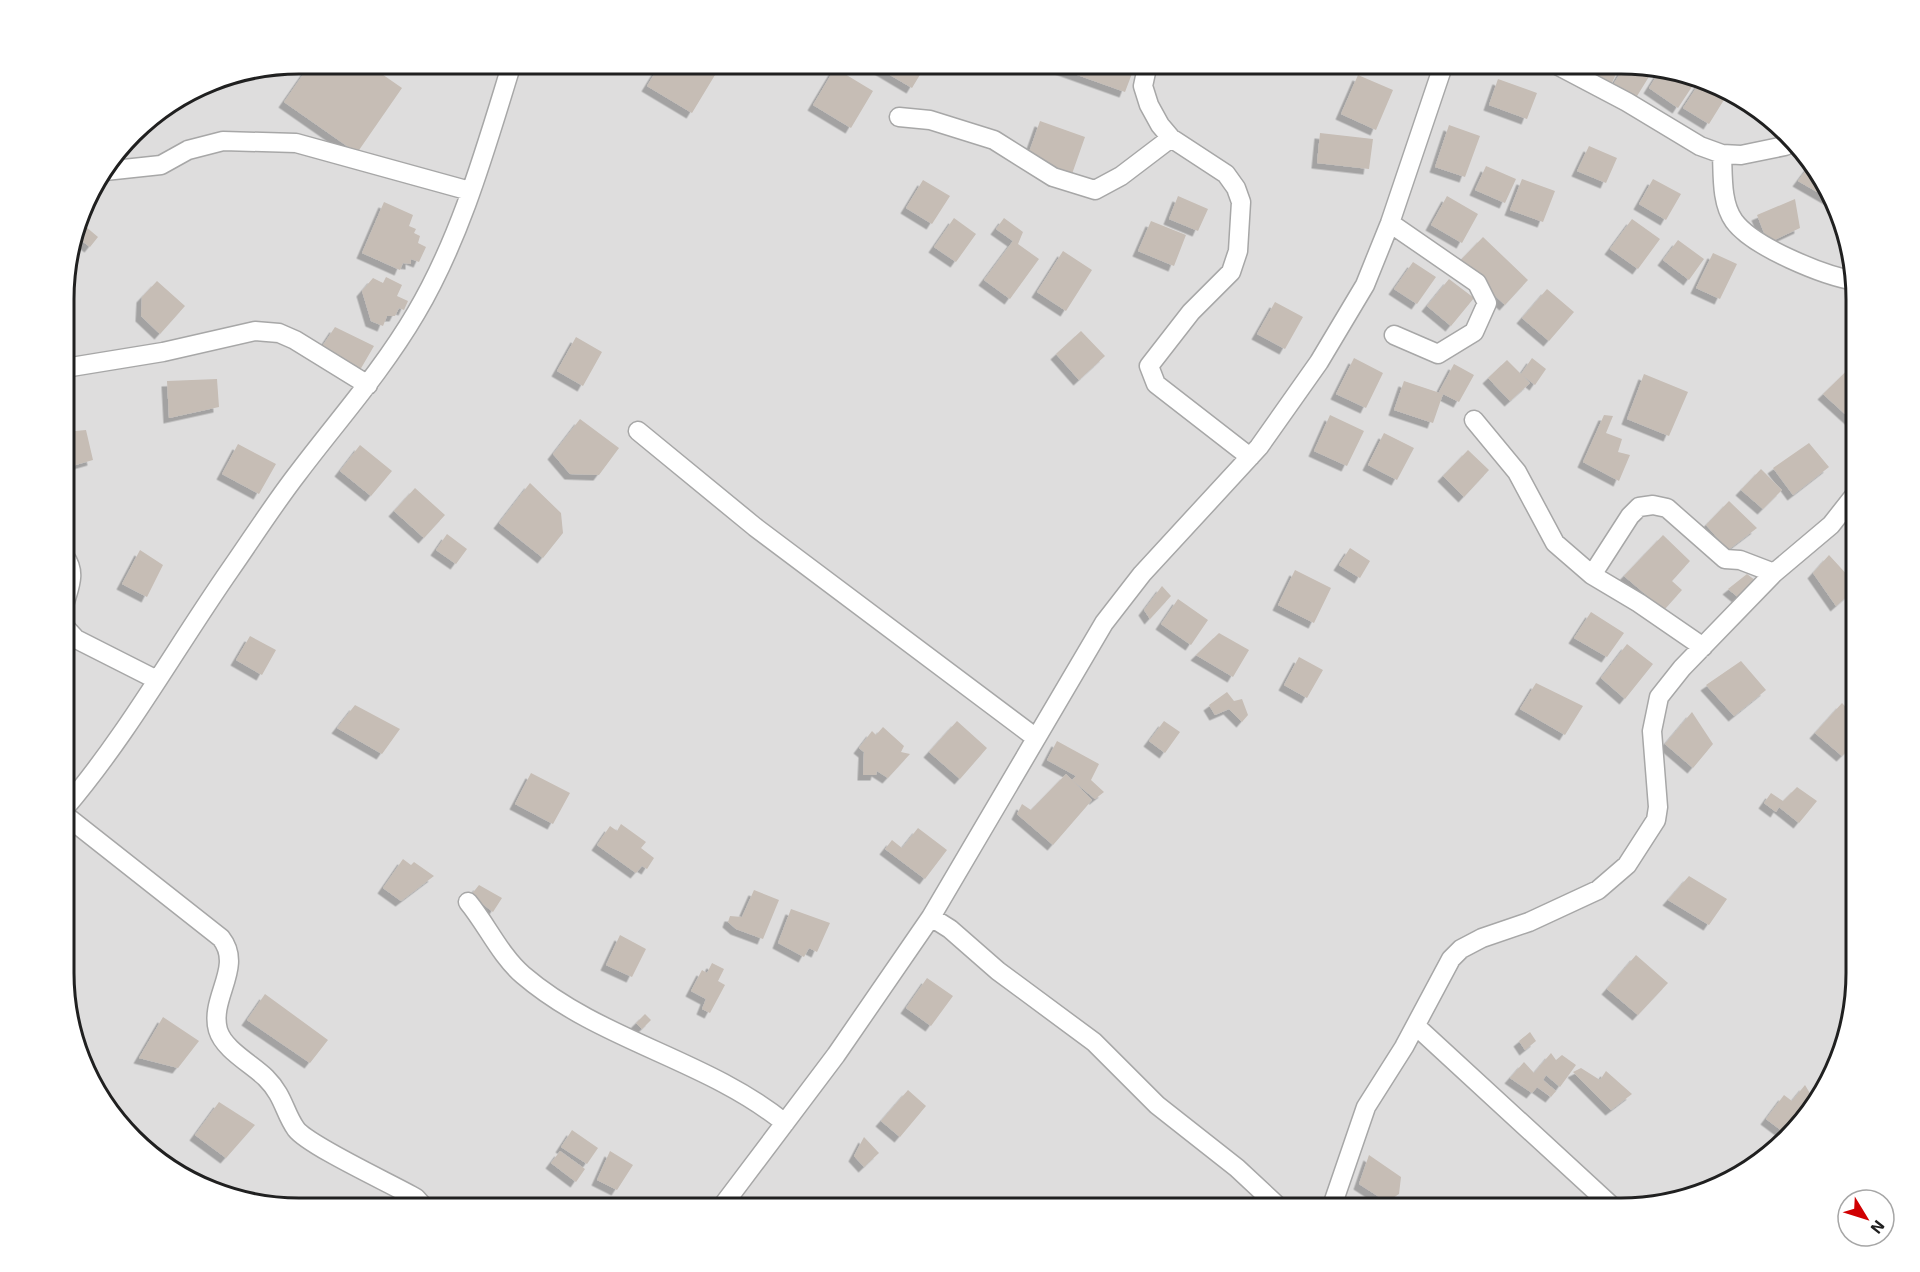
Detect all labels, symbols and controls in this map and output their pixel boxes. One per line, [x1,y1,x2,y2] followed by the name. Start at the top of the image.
[1836,1188,1896,1248] north arrow
[1867,1217,1889,1238] text: N

